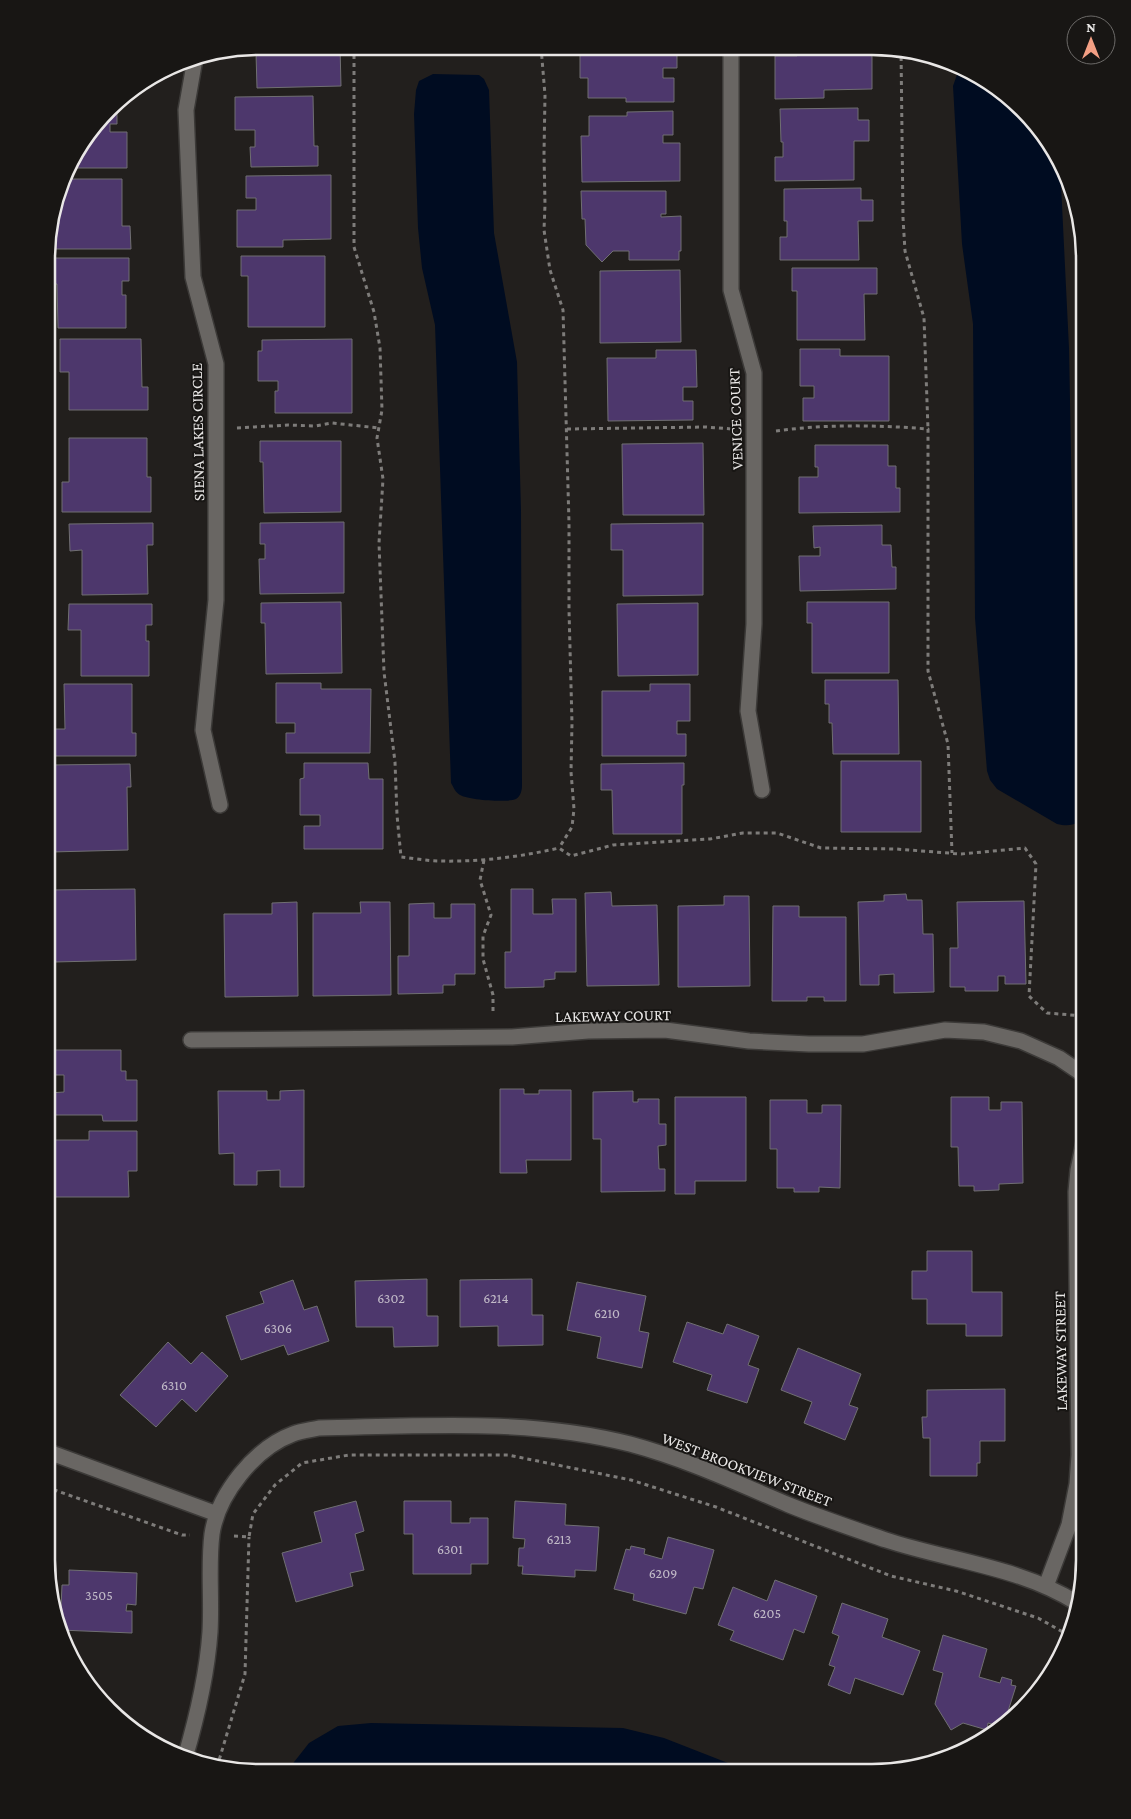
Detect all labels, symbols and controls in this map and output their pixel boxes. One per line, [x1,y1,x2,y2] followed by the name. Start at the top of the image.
[1066,15,1116,65] north arrow
[1086,19,1096,35] text: N
[188,362,207,501] street label: SIENA LAKES CIRCLE
[725,367,746,470] street label: VENICE COURT
[555,1006,672,1025] street label: LAKEWAY COURT
[377,1290,405,1306] house number: 6302
[483,1290,509,1306] house number: 6214
[1051,1291,1070,1411] street label: LAKEWAY STREET
[594,1305,620,1321] house number: 6210
[264,1320,292,1336] house number: 6306
[161,1377,187,1393] house number: 6310
[659,1429,835,1510] street label: WEST BROOKVIEW STREET
[547,1531,571,1547] house number: 6213
[437,1541,463,1557] house number: 6301
[649,1565,677,1581] house number: 6209
[85,1587,113,1603] house number: 3505
[753,1605,781,1621] house number: 6205

